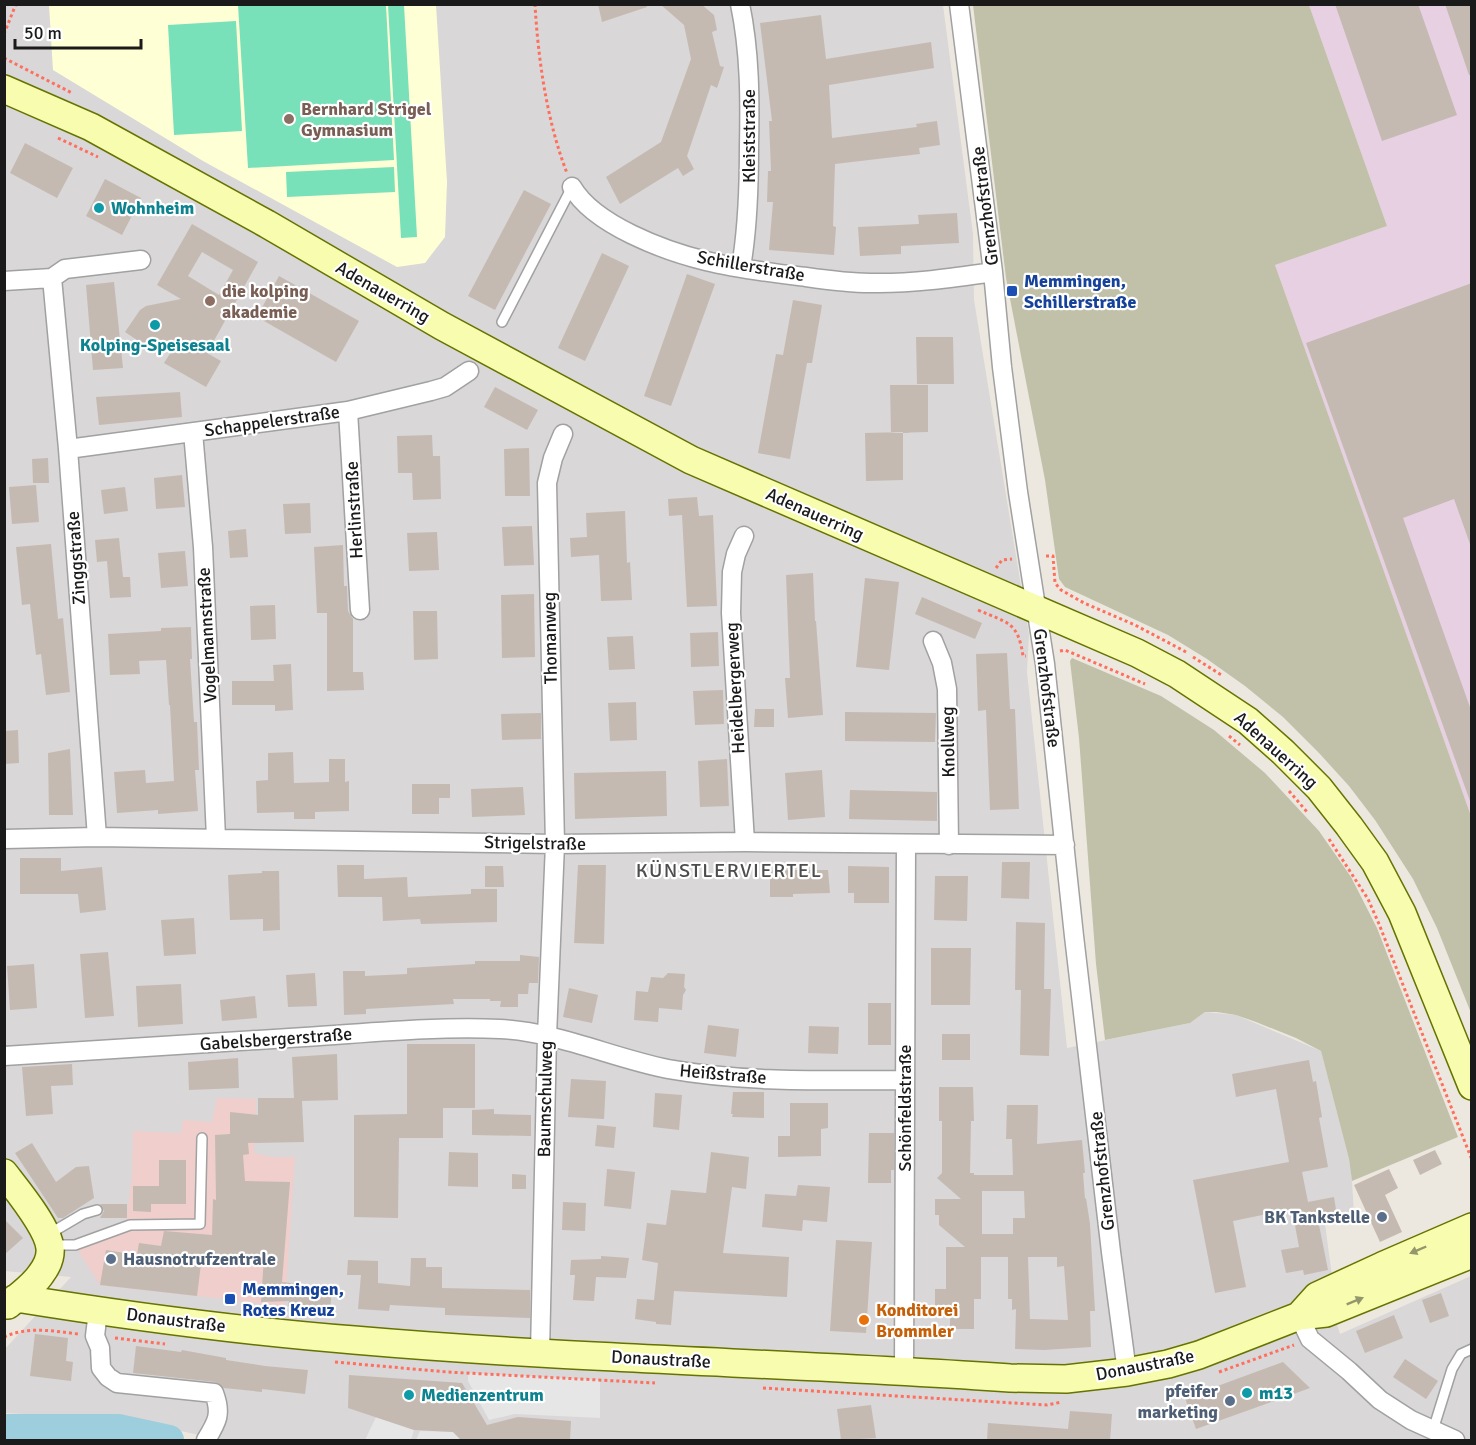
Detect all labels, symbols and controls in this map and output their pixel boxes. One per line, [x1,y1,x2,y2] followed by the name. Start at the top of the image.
[15,12,141,50] scale bar
[24,22,62,44] text: 50 m
[738,89,760,183] street label: Kleiststraße
[301,98,432,141] place label: Bernhard Strigel Gymnasium
[282,112,296,126] marker: Bernhard Strigel Gymnasium
[967,145,1003,267] street label: Grenzhofstraße
[111,197,194,219] place label: Wohnheim
[92,201,106,215] marker: Wohnheim
[695,246,807,286] street label: Schillerstraße
[332,256,434,328] street label: Adenauerring
[1024,270,1136,313] place label: Memmingen, Schillerstraße
[222,280,309,323] place label: die kolping akademie
[1005,284,1019,298] marker: Memmingen, Schillerstraße
[203,294,217,308] marker: die kolping akademie
[148,318,162,332] marker: Kolping-Speisesaal
[80,334,231,356] place label: Kolping-Speisesaal
[203,401,341,441] street label: Schappelerstraße
[340,461,368,559] street label: Herlinstraße
[763,483,867,545] street label: Adenauerring
[62,510,90,606] street label: Zinggstraße
[192,567,222,703] street label: Vogelmannstraße
[538,592,562,684] street label: Thomanweg
[721,622,749,754] street label: Heidelbergerweg
[1029,627,1065,749] street label: Grenzhofstraße
[936,706,960,778] street label: Knollweg
[1230,707,1322,793] street label: Adenauerring
[484,831,586,855] street label: Strigelstraße
[636,858,822,883] district label: KÜNSTLERVIERTEL
[199,1023,353,1055] street label: Gabelsbergerstraße
[533,1040,557,1158] street label: Baumschulweg
[894,1044,916,1172] street label: Schönfeldstraße
[679,1059,767,1089] street label: Heißstraße
[1085,1110,1119,1232] street label: Grenzhofstraße
[1264,1206,1370,1228] place label: BK Tankstelle
[1375,1210,1389,1224] marker: BK Tankstelle
[1408,1245,1426,1255] one-way arrow
[123,1248,276,1270] place label: Hausnotrufzentrale
[104,1252,118,1266] marker: Hausnotrufzentrale
[242,1278,344,1321] place label: Memmingen, Rotes Kreuz
[223,1292,237,1306] marker: Memmingen, Rotes Kreuz
[1346,1296,1364,1306] one-way arrow
[876,1299,958,1342] place label: Konditorei Brommler
[125,1303,227,1337] street label: Donaustraße
[857,1313,871,1327] marker: Konditorei Brommler
[611,1345,711,1373] street label: Donaustraße
[1094,1345,1196,1385] street label: Donaustraße
[1137,1380,1219,1423] place label: pfeifer marketing
[1259,1382,1293,1404] place label: m13
[421,1384,544,1406] place label: Medienzentrum
[1240,1386,1254,1400] marker: m13
[402,1388,416,1402] marker: Medienzentrum
[1223,1394,1237,1408] marker: pfeifer marketing

